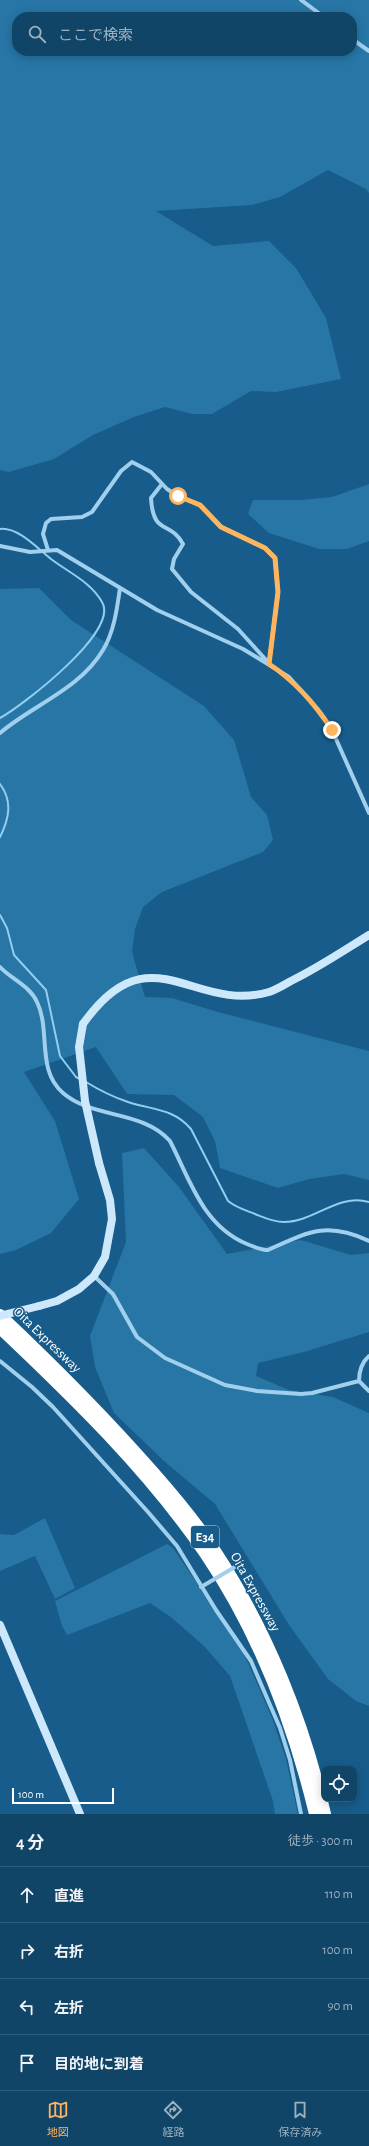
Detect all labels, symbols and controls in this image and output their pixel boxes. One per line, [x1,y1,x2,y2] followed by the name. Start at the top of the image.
[12,12,357,56] search box
[26,23,48,45] icon: search
[58,28,133,43] text: ここで検索
[169,487,187,505] route start
[323,721,341,739] route end
[10,1304,84,1376] street label: Oita Expressway
[191,1526,219,1548] road number: E34
[228,1550,282,1634] street label: Oita Expressway
[321,1766,357,1802] map controls
[321,1766,357,1802] button: locate
[12,1786,114,1805] scale bar
[18,1789,44,1800] text: 100 m
[16,1834,44,1851] text: 4 分
[288,1835,353,1848] text: 徒歩 · 300 m
[16,1884,38,1906] icon: ahead
[325,1888,353,1901] text: 110 m
[54,1889,84,1904] text: 直進
[16,1940,38,1962] icon: right
[322,1944,353,1957] text: 100 m
[54,1945,84,1960] text: 右折
[16,1996,38,2018] icon: left
[327,2000,353,2013] text: 90 m
[54,2001,84,2016] text: 左折
[16,2052,38,2074] icon: arrive
[54,2057,144,2072] text: 目的地に到着
[47,2099,69,2139] tab: 地図
[162,2099,184,2139] tab: 経路
[278,2099,322,2139] tab: 保存済み

